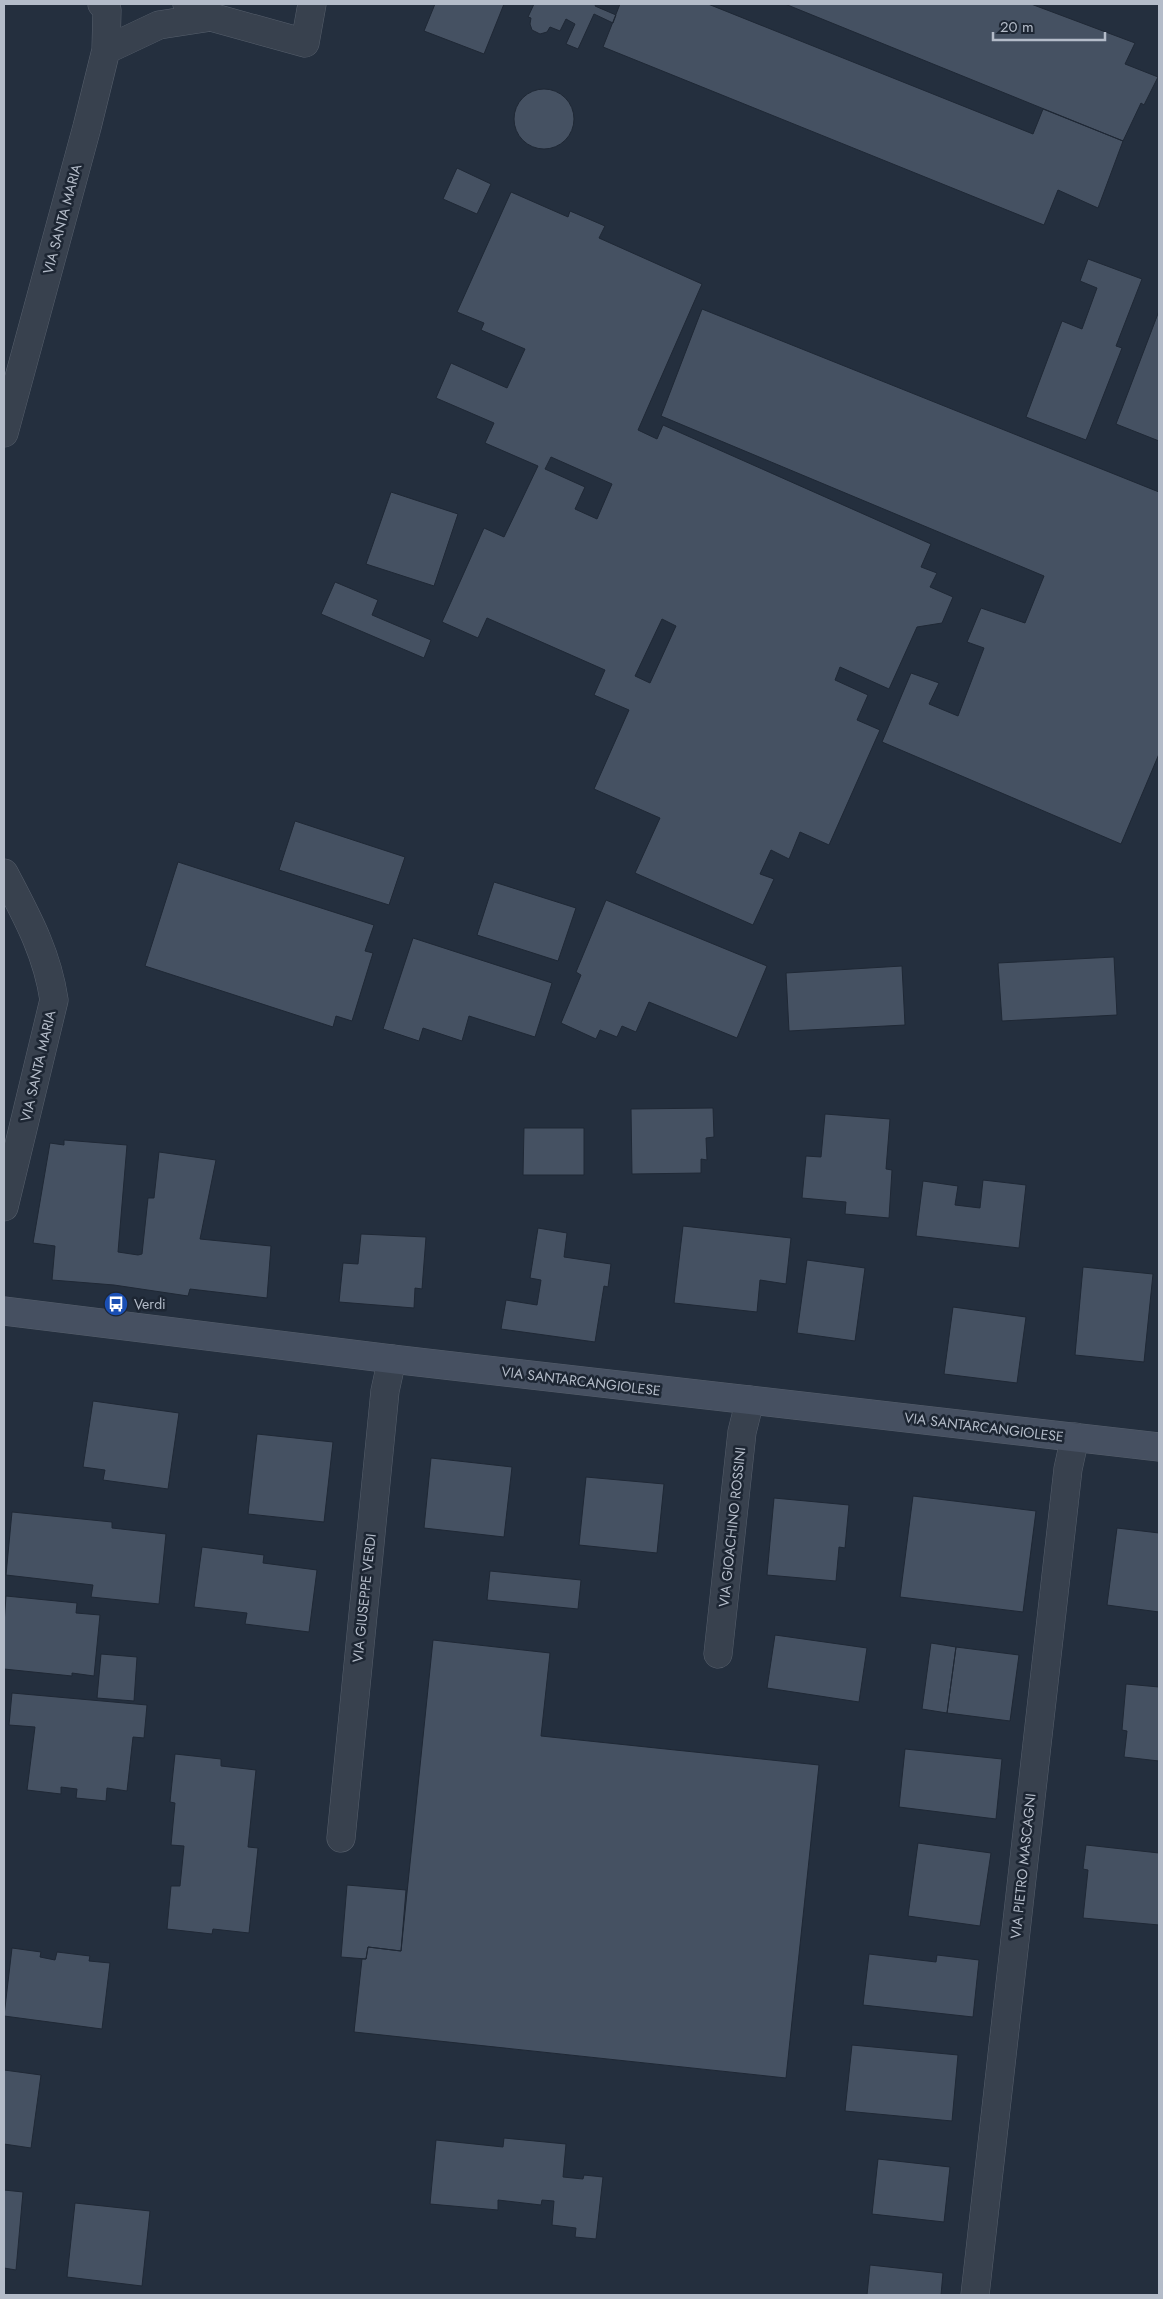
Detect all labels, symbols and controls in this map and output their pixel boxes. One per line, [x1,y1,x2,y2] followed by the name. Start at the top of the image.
[993,10,1106,42] scale bar
[1000,16,1034,38] text: 20 m
[38,161,87,276] street label: VIA SANTA MARIA
[15,1008,61,1124] street label: VIA SANTA MARIA
[103,1291,129,1317] bus stop icon: Verdi
[134,1294,166,1314] place label: Verdi
[500,1361,662,1401] street label: VIA SANTARCANGIOLESE
[903,1407,1065,1447] street label: VIA SANTARCANGIOLESE
[714,1446,750,1608] street label: VIA GIOACHINO ROSSINI
[347,1533,381,1663] street label: VIA GIUSEPPE VERDI
[1005,1792,1041,1940] street label: VIA PIETRO MASCAGNI

